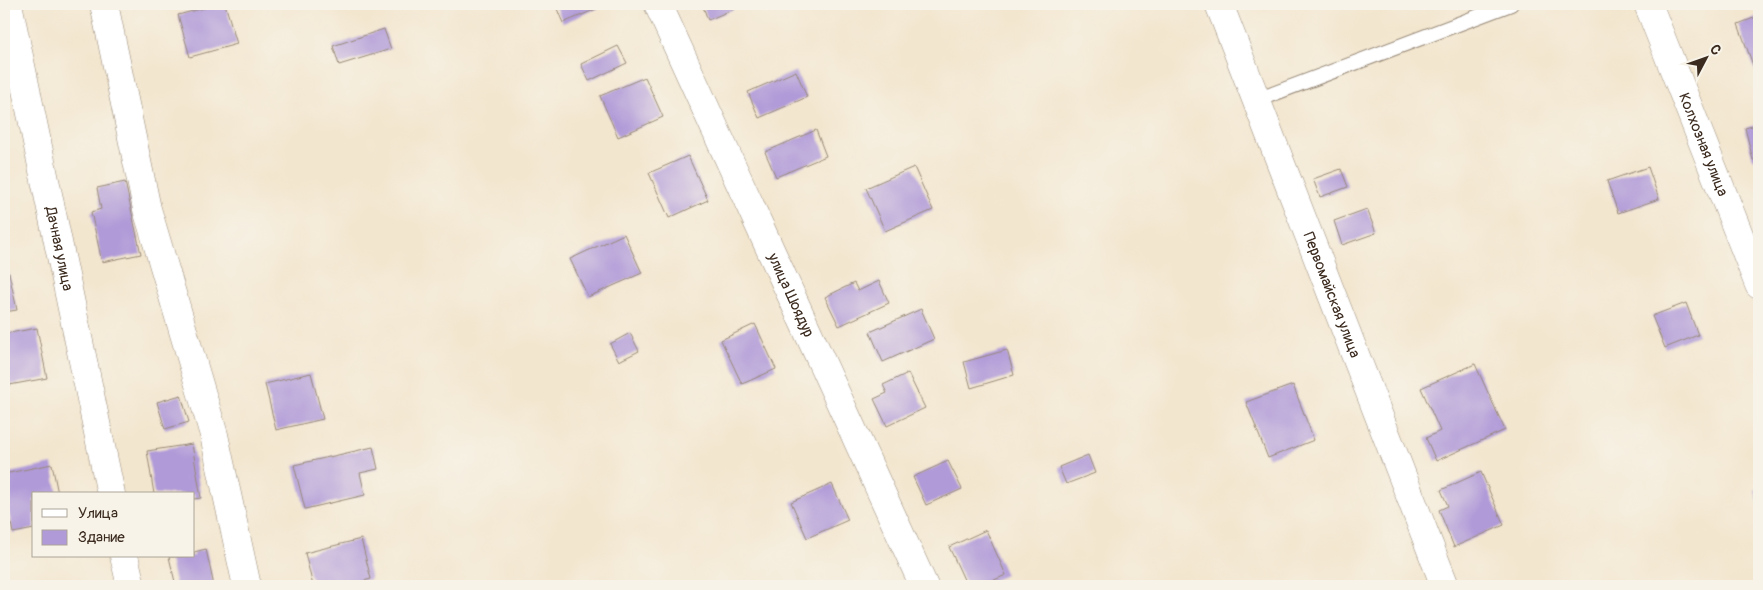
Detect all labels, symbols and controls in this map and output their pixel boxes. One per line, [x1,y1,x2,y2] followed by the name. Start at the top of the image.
[1680,32,1730,82] north arrow
[1706,41,1725,59] text: С
[1675,90,1732,199] street label: Колхозная улица
[41,204,78,293] street label: Дачная улица
[1299,229,1365,360] street label: Первомайская улица
[763,249,818,340] street label: улица Шоядур
[32,492,195,558] legend
[78,504,118,523] text: Улица
[78,528,125,547] text: Здание

